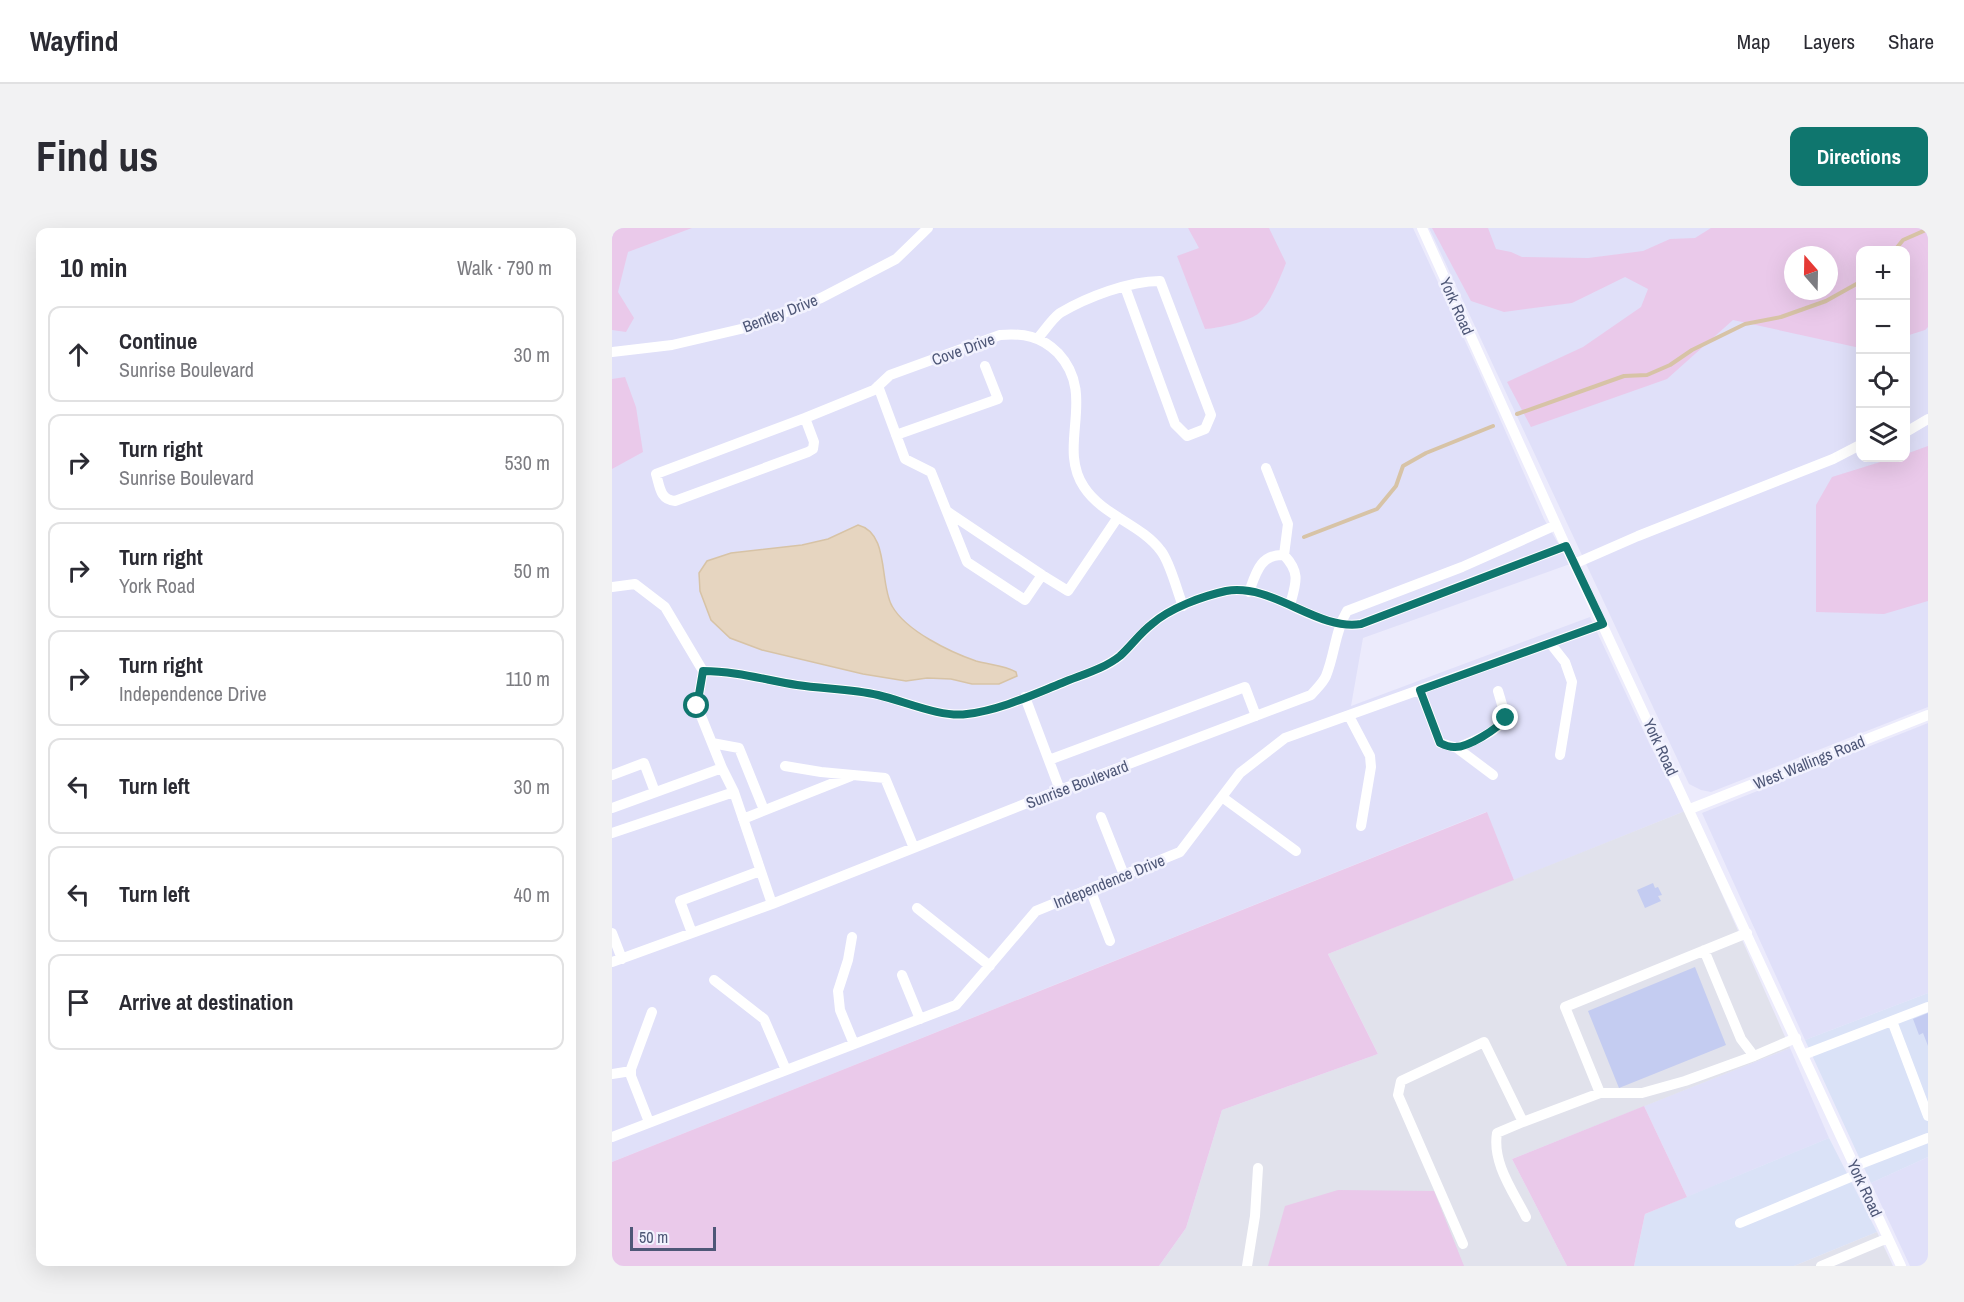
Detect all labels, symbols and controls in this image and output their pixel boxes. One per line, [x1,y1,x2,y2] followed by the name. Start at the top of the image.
[30,22,118,60] text: Wayfind
[1737,27,1770,56] text: Map
[1803,27,1855,56] text: Layers
[1888,27,1934,56] text: Share
[1790,127,1928,186] button: Directions
[36,128,158,184] text: Find us
[1784,246,1838,300] north arrow
[1856,246,1910,462] map controls
[1856,246,1910,300] button: +
[60,250,128,285] text: 10 min
[457,254,552,281] text: Walk · 790 m
[1435,274,1479,338] street label: York Road
[739,289,821,337] street label: Bentley Drive
[1856,300,1910,354] button: −
[119,326,197,356] text: Continue
[928,327,998,371] street label: Cove Drive
[62,338,95,371] icon: ahead
[514,341,550,368] text: 30 m
[1856,354,1910,408] button: locate
[119,356,254,383] text: Sunrise Boulevard
[1856,408,1910,462] button: layers
[119,434,203,464] text: Turn right
[62,446,95,479] icon: right
[504,449,550,476] text: 530 m
[119,464,254,491] text: Sunrise Boulevard
[119,542,203,572] text: Turn right
[62,554,95,587] icon: right
[514,557,550,584] text: 50 m
[119,572,195,599] text: York Road
[119,650,203,680] text: Turn right
[62,662,95,695] icon: right
[506,665,550,692] text: 110 m
[119,680,267,707] text: Independence Drive
[683,692,709,718] route start
[1492,704,1518,730] route end
[1638,715,1684,779] street label: York Road
[1750,730,1868,794] street label: West Wallings Road
[1023,754,1131,814] street label: Sunrise Boulevard
[62,770,95,803] icon: left
[119,771,190,801] text: Turn left
[514,773,550,800] text: 30 m
[1050,849,1168,913] street label: Independence Drive
[62,878,95,911] icon: left
[119,879,190,909] text: Turn left
[514,881,550,908] text: 40 m
[62,986,95,1019] icon: arrive
[119,987,293,1017] text: Arrive at destination
[1842,1156,1888,1220] street label: York Road
[630,1224,716,1252] scale bar
[639,1226,668,1248] text: 50 m

